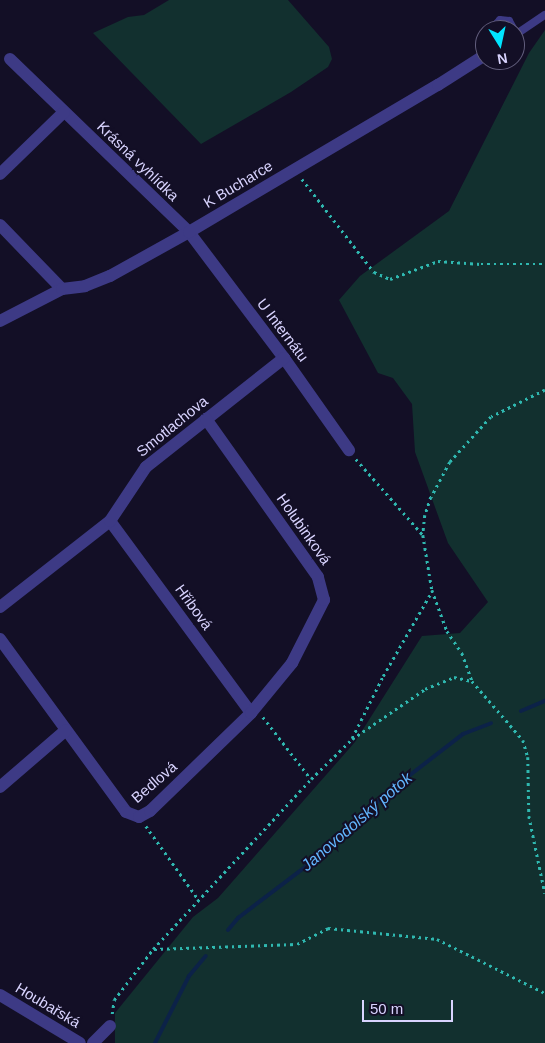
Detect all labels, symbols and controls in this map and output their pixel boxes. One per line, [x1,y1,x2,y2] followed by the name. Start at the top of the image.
[475,20,525,70] north arrow
[496,50,509,68] text: N
[93,117,183,205] street label: Krásná vyhlídka
[200,156,276,212] street label: K Bucharce
[253,295,313,365] street label: U Internátu
[133,392,211,460] street label: Smotlachova
[273,490,335,568] street label: Holubinková
[172,581,216,633] street label: Hřibová
[128,757,180,807] street label: Bedlová
[298,769,416,875] water label: Janovodolský potok
[12,979,84,1031] street label: Houbařská
[365,990,456,1022] scale bar
[370,1000,403,1017] text: 50 m

